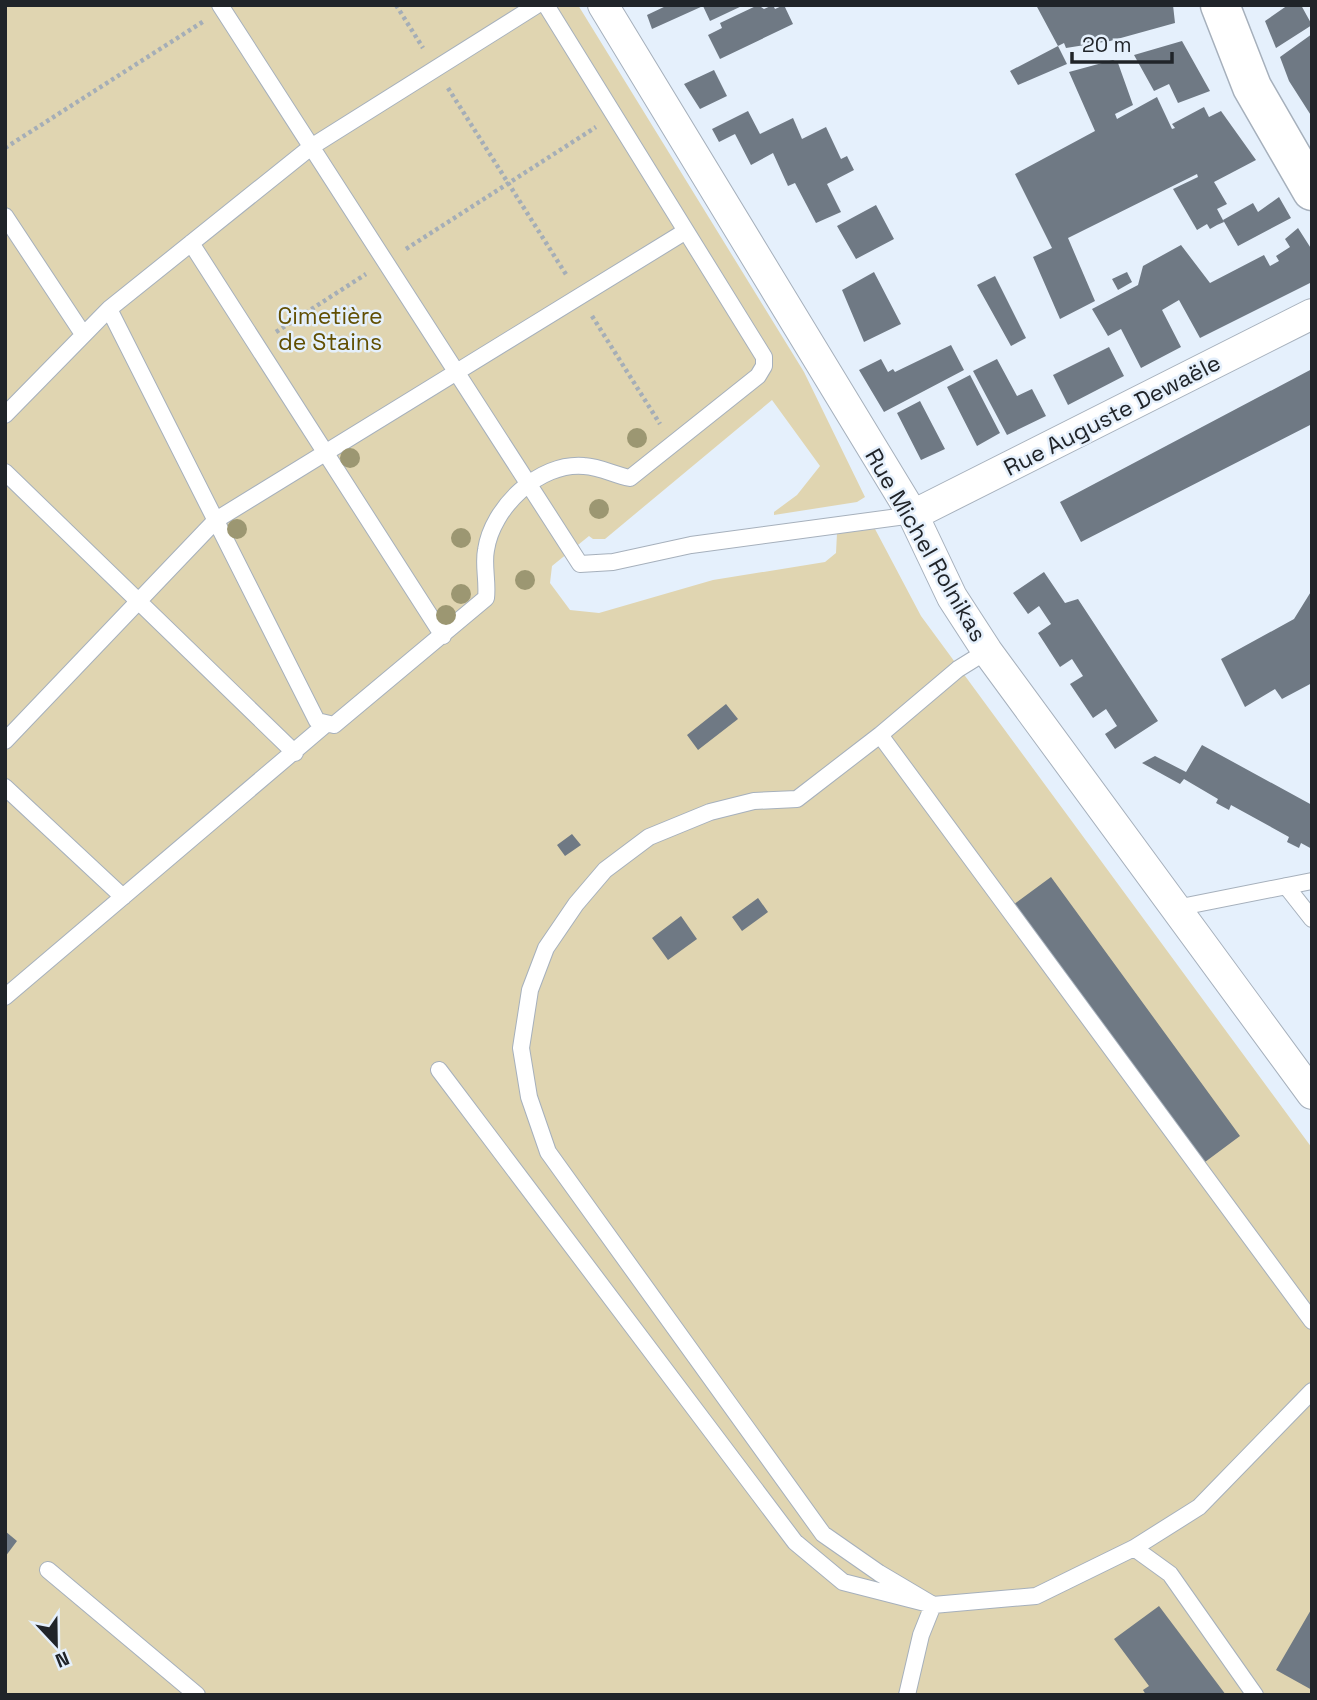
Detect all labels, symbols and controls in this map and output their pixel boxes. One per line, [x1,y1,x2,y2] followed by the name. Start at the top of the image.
[1072,21,1172,65] scale bar
[1082,31,1132,58] text: 20 m
[277,301,383,357] park label: Cimetière de Stains
[999,347,1225,483] street label: Rue Auguste Dewaële
[858,443,994,647] street label: Rue Michel Rolnikas
[21,1609,91,1679] north arrow
[52,1645,73,1673] text: N

